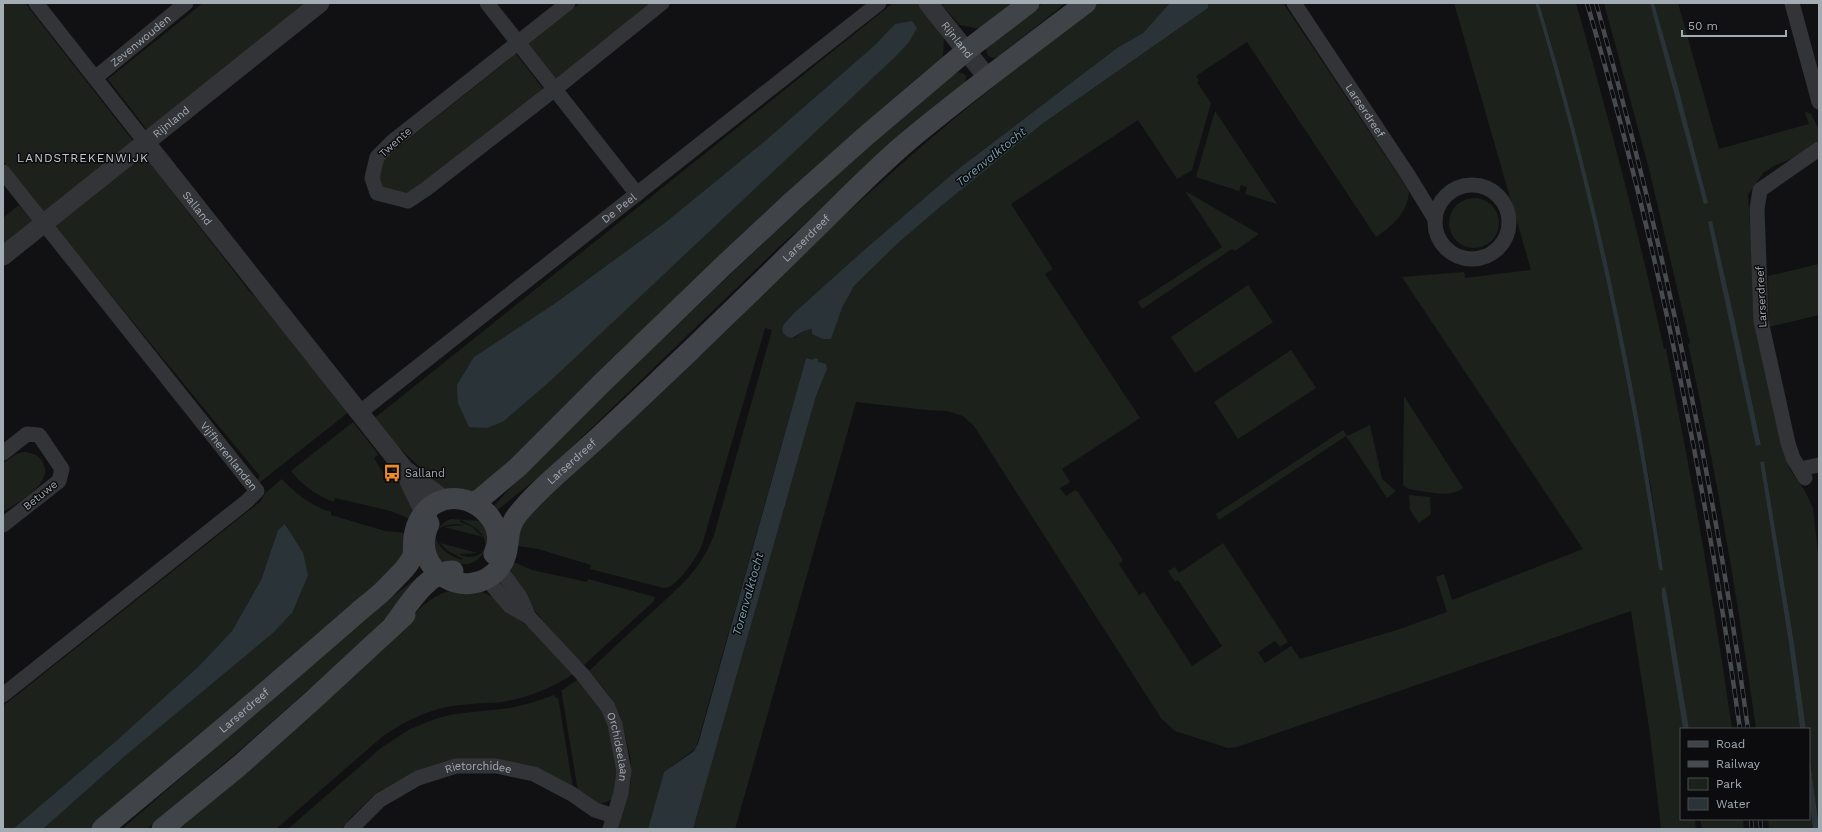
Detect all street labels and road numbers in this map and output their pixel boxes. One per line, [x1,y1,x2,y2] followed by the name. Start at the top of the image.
[108,12,174,69] street label: Zevenwouden
[938,19,975,61] street label: Rijnland
[1342,81,1388,141] street label: Larserdreef
[150,104,192,141] street label: Rijnland
[376,124,414,160] street label: Twente
[180,189,215,228] street label: Salland
[599,190,640,226] street label: De Peel
[780,212,833,265] street label: Larserdreef
[1753,265,1770,328] street label: Larserdreef
[197,419,260,493] street label: Vijfherenlanden
[544,436,600,487] street label: Larserdreef
[21,478,60,513] street label: Betuwe
[217,685,273,736] street label: Larserdreef
[604,710,630,782] street label: Orchideelaan
[443,760,513,776] street label: Rietorchidee

